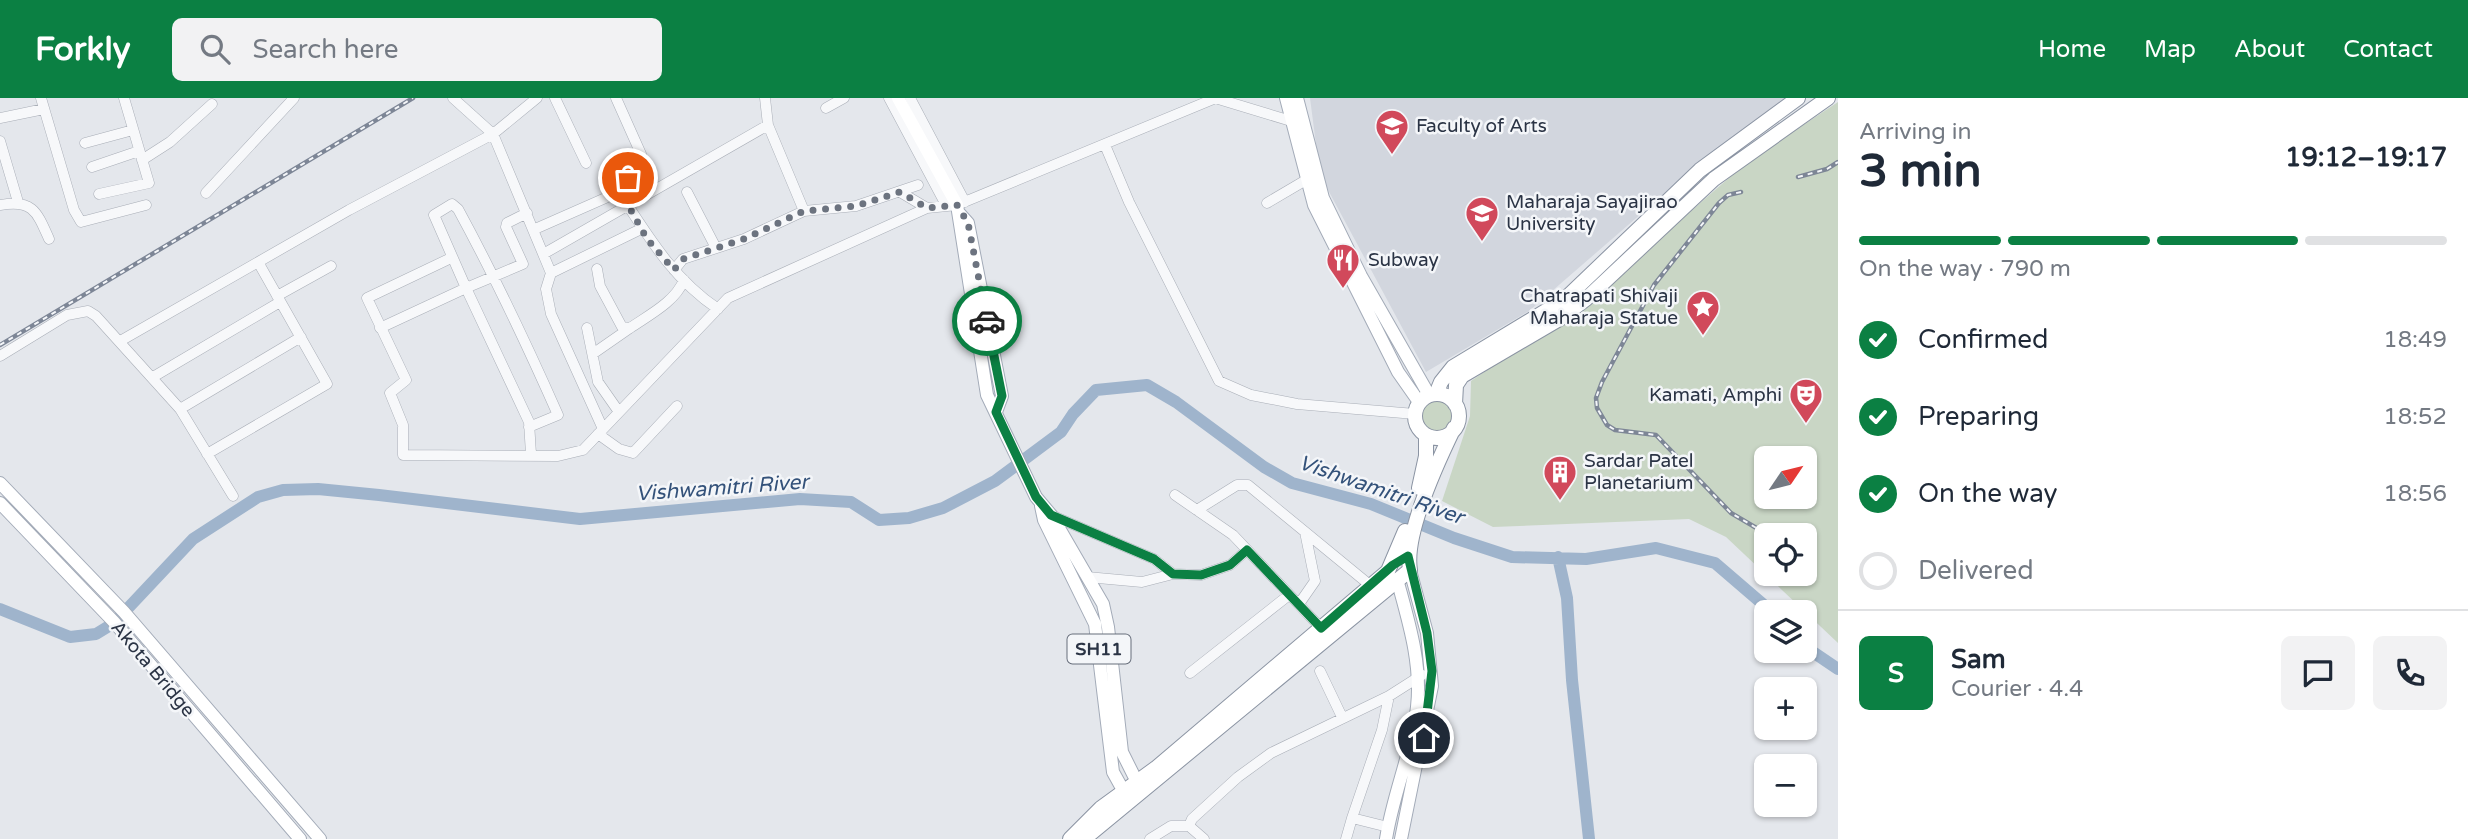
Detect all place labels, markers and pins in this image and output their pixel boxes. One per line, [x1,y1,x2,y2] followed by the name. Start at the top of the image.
[1373,107,1411,156] school or university icon: Faculty of Arts
[1416,115,1547,137] place label: Faculty of Arts
[598,148,658,208] pin
[1506,191,1678,235] place label: Maharaja Sayajirao University
[1463,194,1501,243] school or university icon: Maharaja Sayajirao University
[1324,241,1362,290] restaurant icon: Subway
[1368,249,1439,271] place label: Subway
[1520,285,1678,329] place label: Chatrapati Shivaji Maharaja Statue
[1684,288,1722,337] place icon: Chatrapati Shivaji Maharaja Statue
[1787,376,1825,425] theatre icon: Kamati, Amphi
[1649,384,1782,406] place label: Kamati, Amphi
[1584,450,1694,494] place label: Sardar Patel Planetarium
[1541,453,1579,502] building icon: Sardar Patel Planetarium
[1394,708,1454,768] pin

